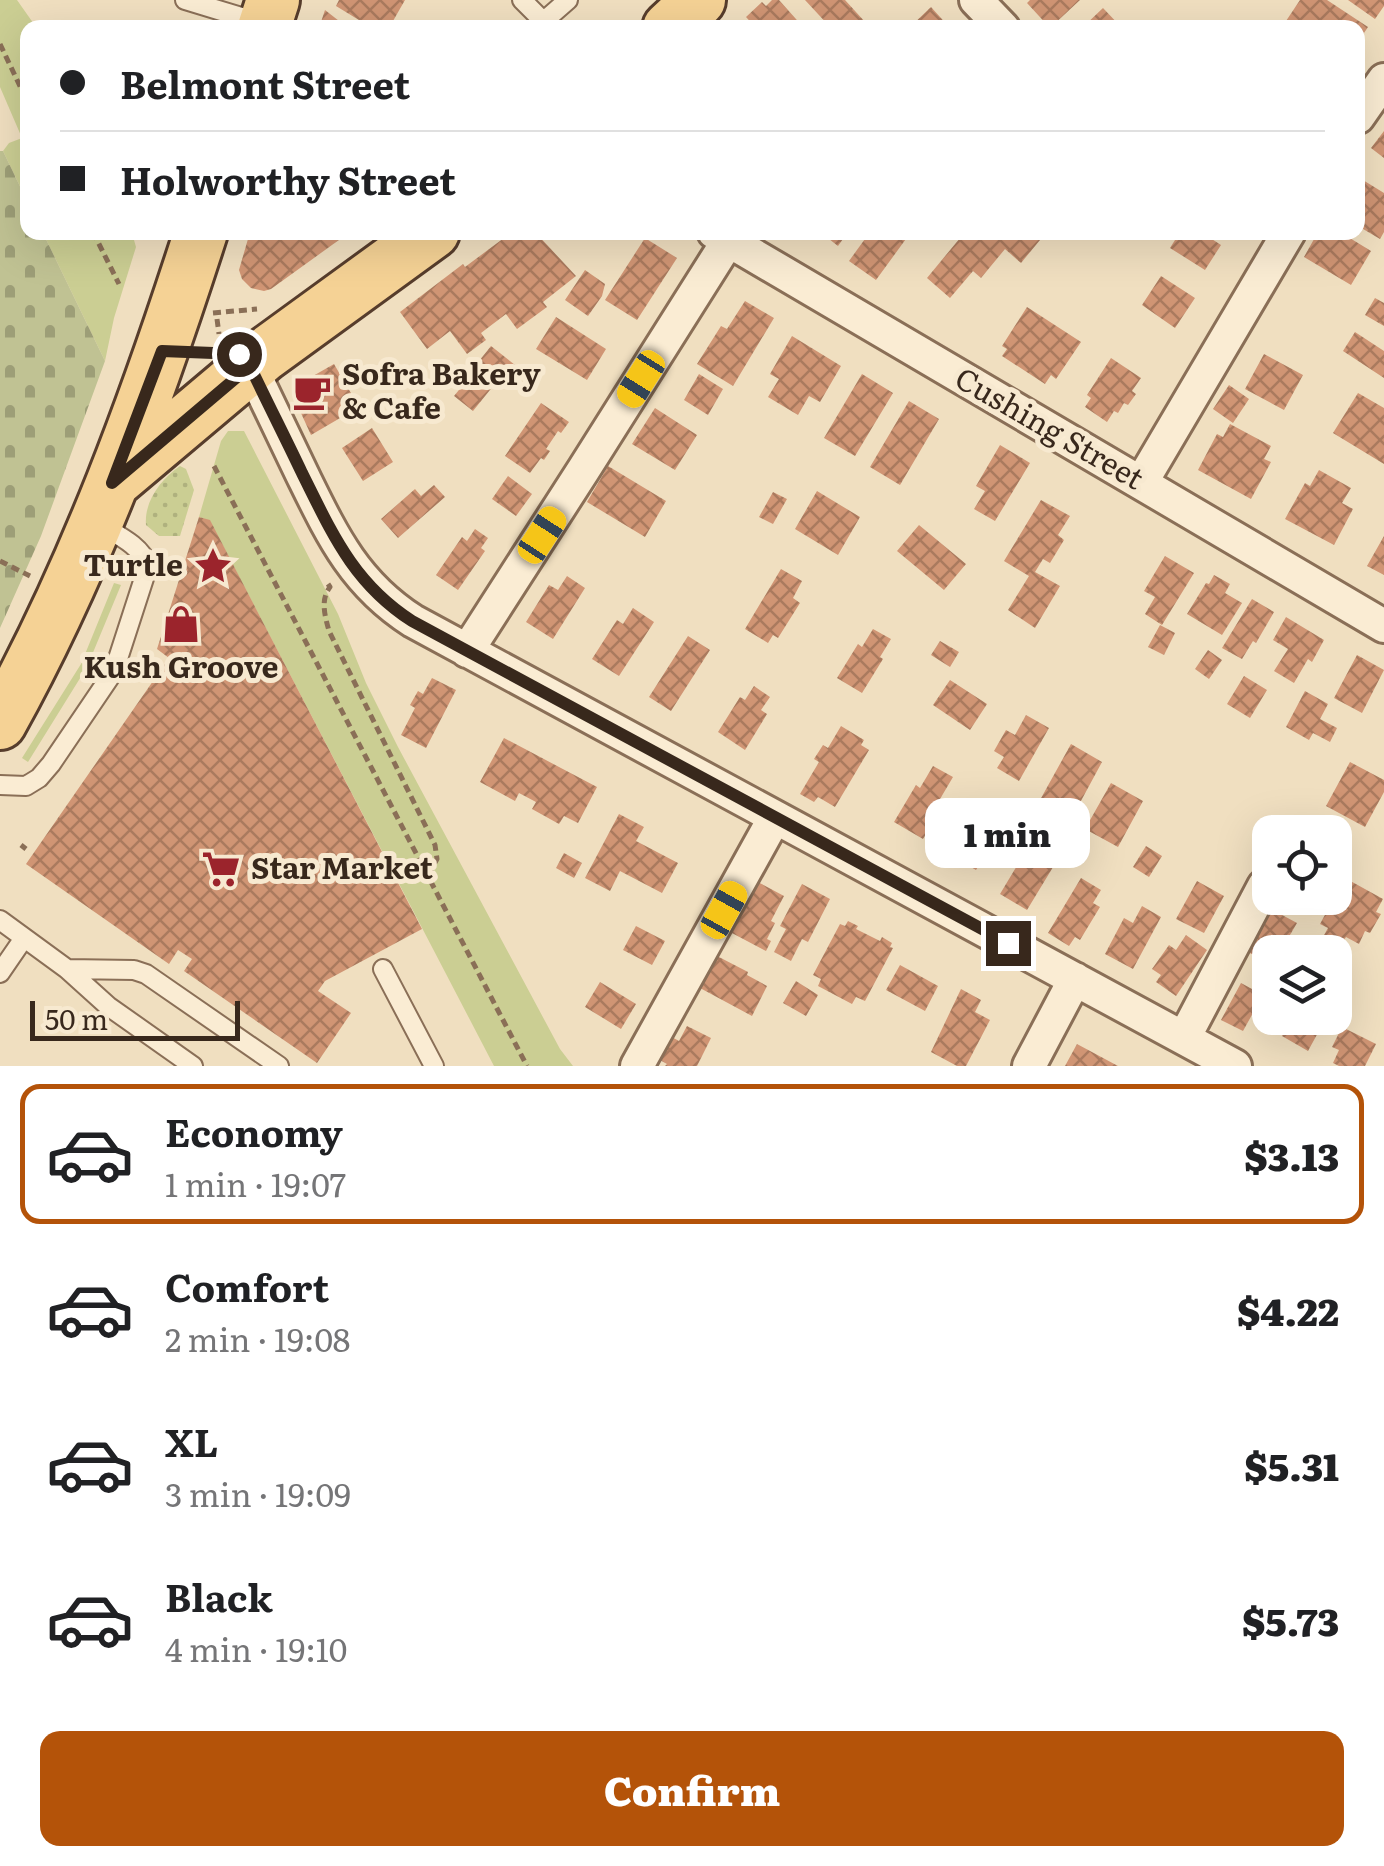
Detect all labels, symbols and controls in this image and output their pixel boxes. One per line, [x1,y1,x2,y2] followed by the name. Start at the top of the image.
[120,54,410,111] text: Belmont Street
[120,150,456,207] text: Holworthy Street
[217,332,262,377] route start
[612,346,670,412] car
[342,350,541,428] place label: Sofra Bakery & Cafe
[948,355,1153,498] street label: Cushing Street
[291,371,333,413] cafe icon: Sofra Bakery & Cafe
[513,502,571,568] car
[83,541,183,585] place label: Turtle
[192,545,234,587] place icon: Turtle
[160,603,202,645] shop icon: Kush Groove
[83,643,279,687] place label: Kush Groove
[926,798,1090,868] callout: 1 min
[964,809,1051,857] text: 1 min
[1252,815,1352,1035] map controls
[1252,815,1352,915] button: locate
[251,844,434,888] place label: Star Market
[200,848,242,890] supermarket icon: Star Market
[696,876,752,944] car
[986,921,1031,966] route end
[1252,935,1352,1035] button: layers
[30,996,240,1040] scale bar
[45,997,108,1039] text: 50 m
[165,1102,343,1159] text: Economy
[45,1109,135,1199] icon: car
[1244,1126,1339,1183] text: $3.13
[165,1159,346,1207] text: 1 min · 19:07
[165,1257,329,1314] text: Comfort
[45,1264,135,1354] icon: car
[1237,1281,1339,1338] text: $4.22
[165,1314,351,1362] text: 2 min · 19:08
[165,1412,218,1469] text: XL
[45,1419,135,1509] icon: car
[1244,1436,1339,1493] text: $5.31
[165,1469,351,1517] text: 3 min · 19:09
[165,1567,273,1624] text: Black
[45,1574,135,1664] icon: car
[1242,1591,1339,1648] text: $5.73
[165,1624,347,1672] text: 4 min · 19:10
[40,1731,1344,1846] button: Confirm

